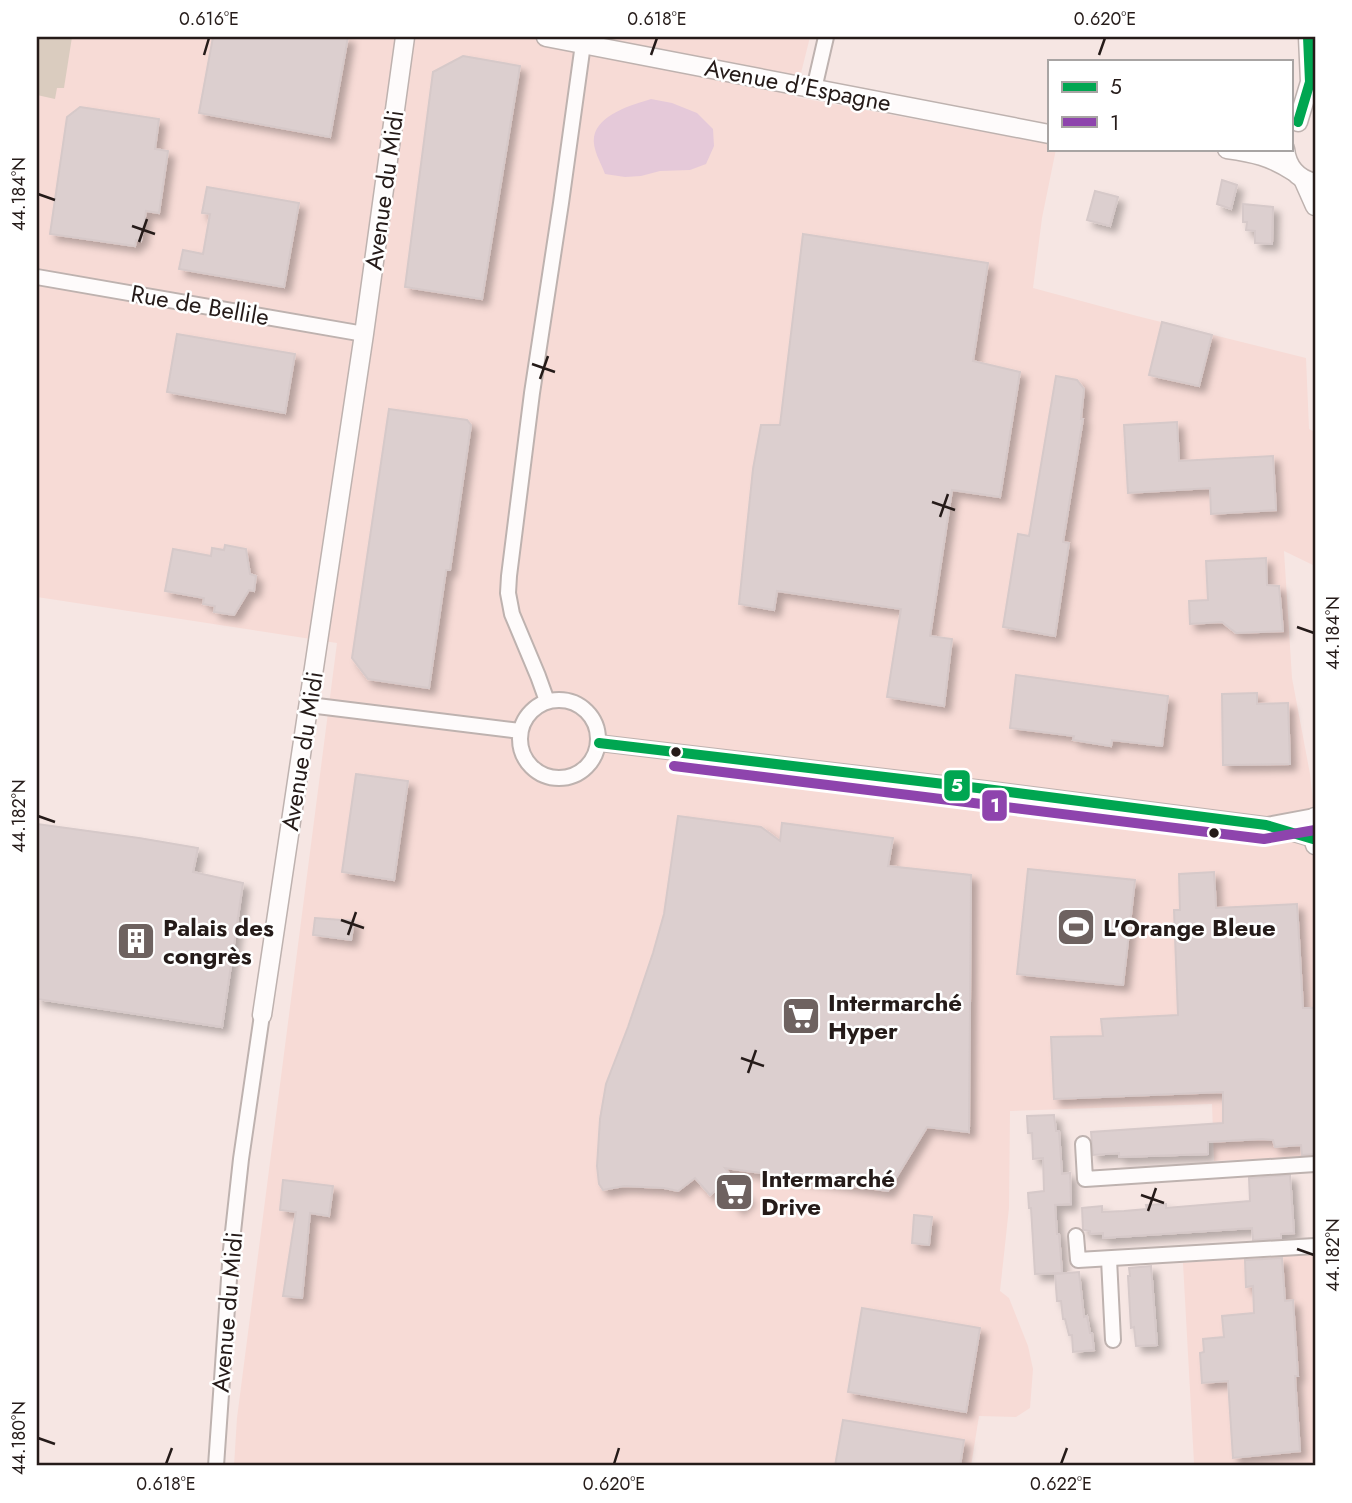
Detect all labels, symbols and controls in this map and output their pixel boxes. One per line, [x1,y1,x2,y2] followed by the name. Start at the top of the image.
[179,6,239,32] text: 0.616°E
[627,6,687,32] text: 0.618°E
[1074,6,1136,32] text: 0.620°E
[702,50,894,120] street label: Avenue d'Espagne
[1048,60,1292,150] legend
[1110,72,1122,102] text: 5
[355,108,413,272] street label: Avenue du Midi
[1110,108,1119,138] text: 1
[6,157,32,231] text: 44.184°N
[128,276,272,334] street label: Rue de Bellile
[1320,596,1346,670] text: 44.184°N
[272,669,332,833] street label: Avenue du Midi
[669,745,683,759] unlabelled marker
[943,769,971,802] line badge: 5
[951,772,963,799] text: 5
[6,779,32,853] text: 44.182°N
[981,789,1008,822] line badge: 1
[990,792,1000,819] text: 1
[1207,826,1221,840] unlabelled marker
[1055,906,1097,948] sports icon: L'Orange Bleue
[163,910,274,973] place label: Palais des congrès
[1103,910,1276,945] place label: L'Orange Bleue
[115,920,157,962] building icon: Palais des congrès
[828,985,962,1048] place label: Intermarché Hyper
[780,995,822,1037] supermarket icon: Intermarché Hyper
[761,1161,895,1224] place label: Intermarché Drive
[713,1171,755,1213] supermarket icon: Intermarché Drive
[1320,1218,1346,1292] text: 44.182°N
[203,1230,251,1394] street label: Avenue du Midi
[6,1401,32,1475] text: 44.180°N
[136,1471,196,1497] text: 0.618°E
[583,1471,645,1497] text: 0.620°E
[1030,1471,1092,1497] text: 0.622°E

